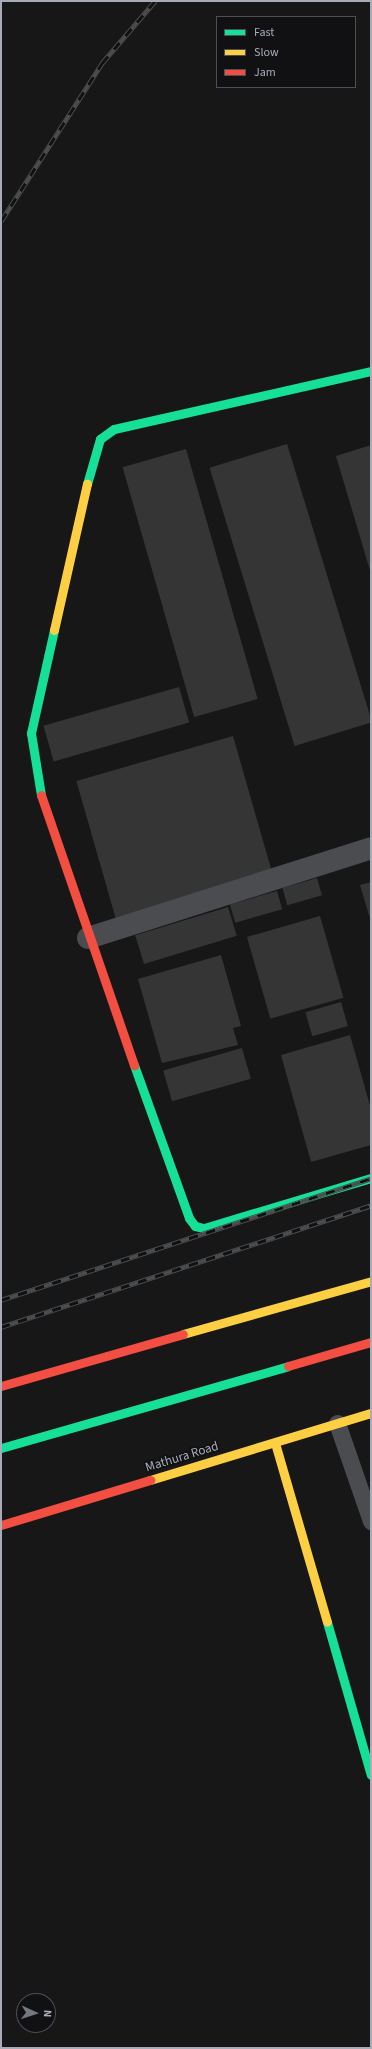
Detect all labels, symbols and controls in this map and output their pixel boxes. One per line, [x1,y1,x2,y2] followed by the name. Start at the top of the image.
[216,16,356,88] legend
[254,24,274,41] text: Fast
[254,44,279,61] text: Slow
[254,64,276,81] text: Jam
[144,1438,220,1476] street label: Mathura Road
[16,1993,56,2033] north arrow
[40,2010,55,2018] text: N

